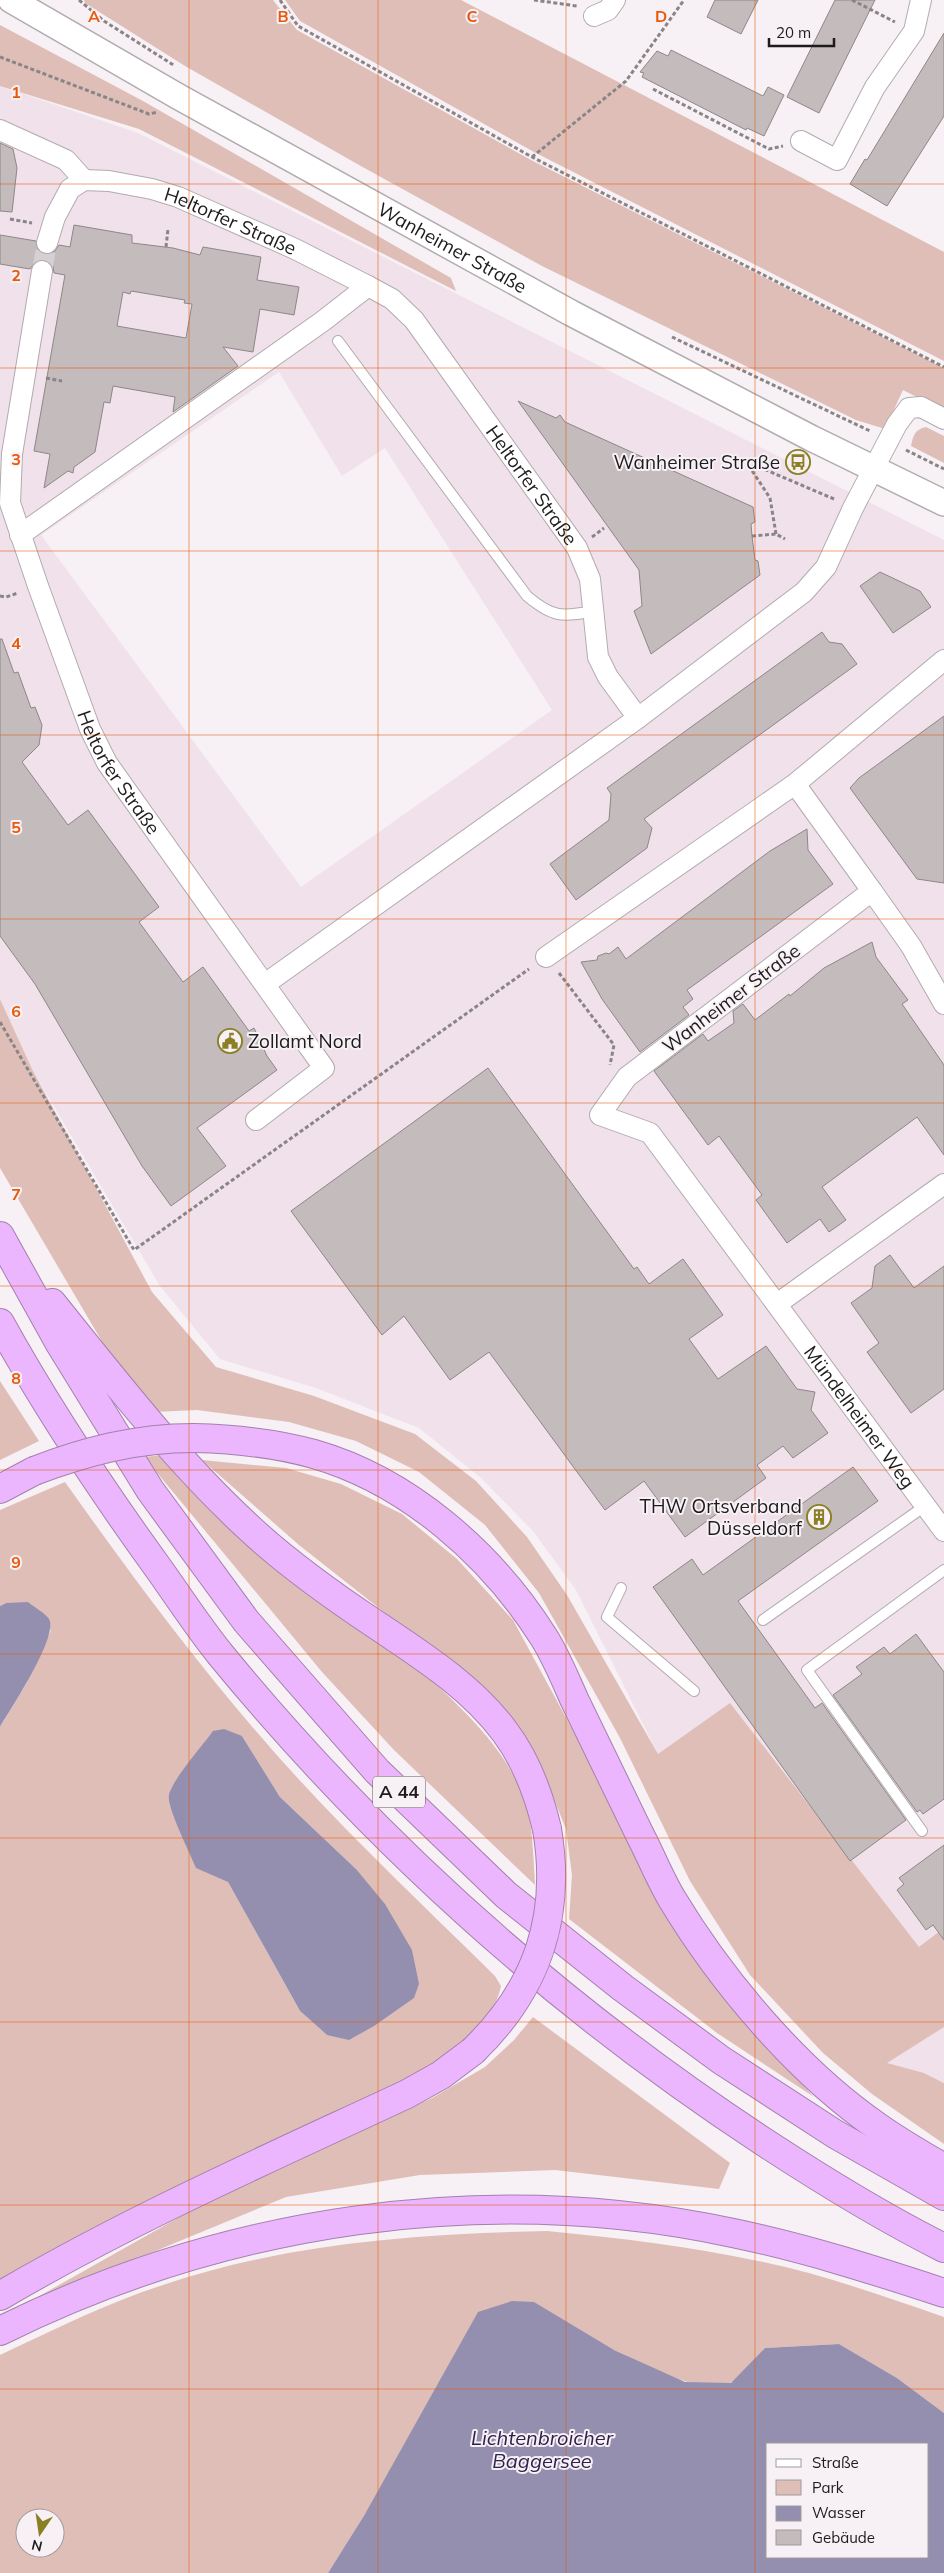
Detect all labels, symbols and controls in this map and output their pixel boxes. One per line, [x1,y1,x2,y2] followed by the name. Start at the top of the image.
[88,6,100,26] text: A
[277,6,289,26] text: B
[467,6,478,26] text: C
[655,6,667,26] text: D
[769,15,834,47] scale bar
[776,23,811,42] text: 20 m
[11,82,21,102] text: 1
[162,182,300,260] street label: Heltorfer Straße
[374,197,531,298] street label: Wanheimer Straße
[11,265,21,285] text: 2
[481,420,583,550] street label: Heltorfer Straße
[11,449,21,469] text: 3
[785,449,811,475] bus stop icon: Wanheimer Straße
[614,450,780,474] place label: Wanheimer Straße
[11,633,21,653] text: 4
[72,707,166,839] street label: Heltorfer Straße
[11,817,21,837] text: 5
[657,938,805,1058] street label: Wanheimer Straße
[11,1001,21,1021] text: 6
[217,1028,243,1054] public building icon: Zollamt Nord
[248,1029,362,1053] place label: Zollamt Nord
[11,1184,21,1204] text: 7
[799,1341,920,1493] street label: Mündelheimer Weg
[11,1368,21,1388] text: 8
[639,1494,803,1540] place label: THW Ortsverband Düsseldorf
[806,1504,832,1530] building icon: THW Ortsverband Düsseldorf
[11,1552,21,1572] text: 9
[373,1776,425,1808] road number: A 44
[471,2425,614,2473] water label: Lichtenbroicher Baggersee
[766,2443,929,2558] legend
[812,2453,859,2472] text: Straße
[812,2478,844,2497] text: Park
[812,2503,866,2522] text: Wasser
[15,2508,65,2558] north arrow
[812,2528,875,2547] text: Gebäude
[30,2536,44,2556] text: N

